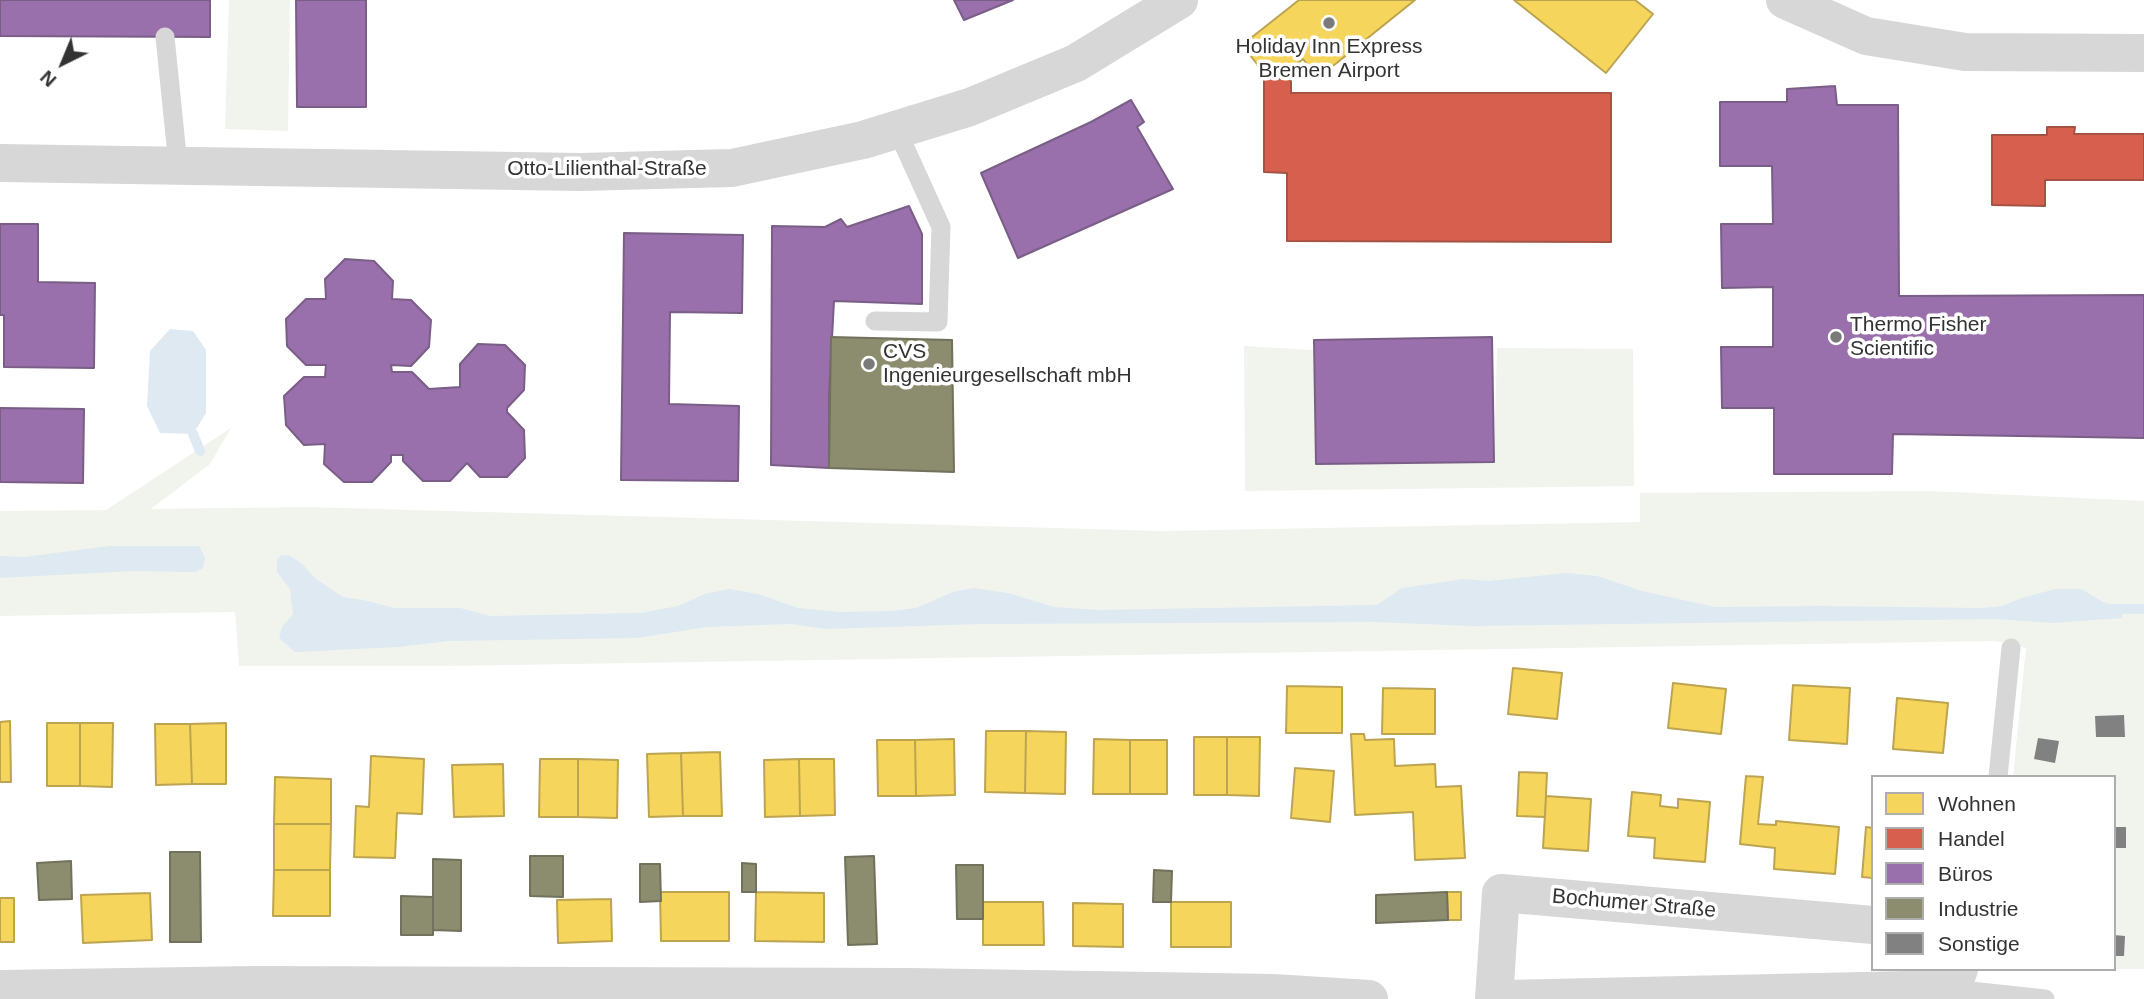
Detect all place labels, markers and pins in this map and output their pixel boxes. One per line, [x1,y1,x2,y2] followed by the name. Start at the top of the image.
[1321,15,1337,31] marker: Holiday Inn Express Bremen Airport
[1236,34,1422,84] place label: Holiday Inn Express Bremen Airport
[1850,312,1987,362] place label: Thermo Fisher Scientific
[1828,329,1844,345] marker: Thermo Fisher Scientific
[883,339,1132,389] place label: CVS Ingenieurgesellschaft mbH
[861,356,877,372] marker: CVS Ingenieurgesellschaft mbH

